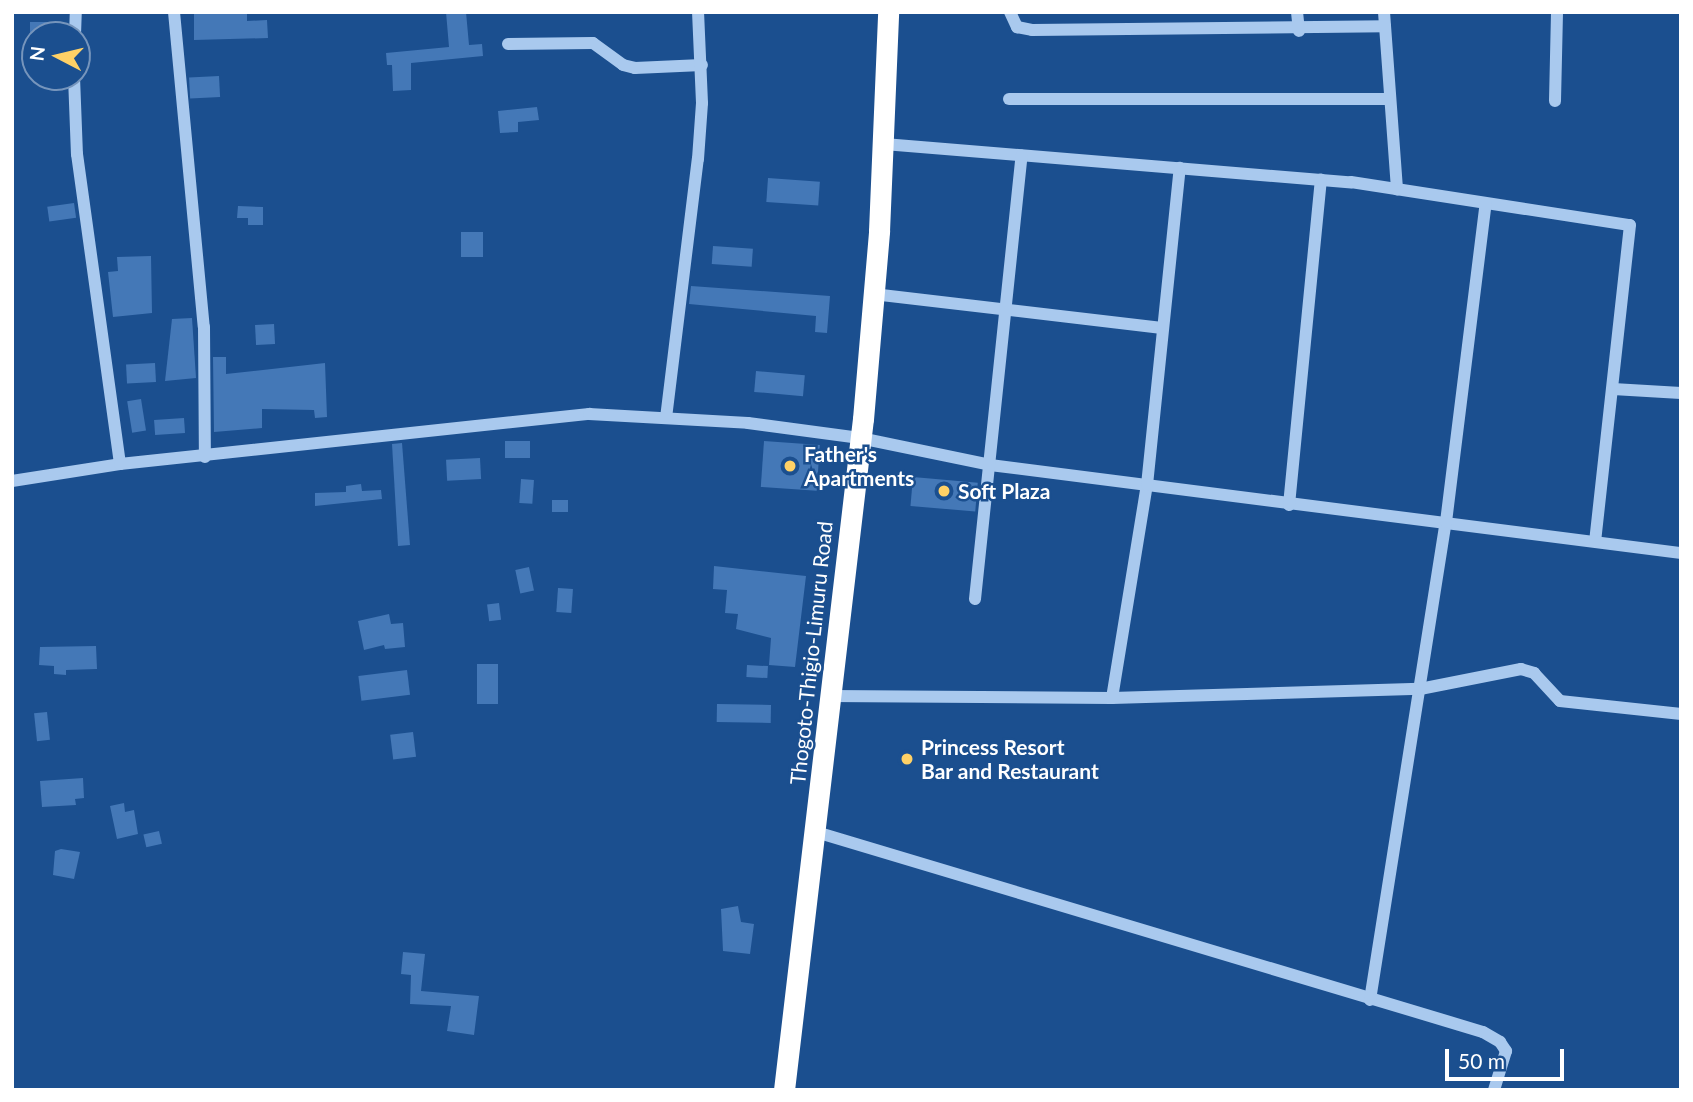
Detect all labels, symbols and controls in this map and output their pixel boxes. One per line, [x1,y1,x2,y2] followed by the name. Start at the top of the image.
[21,21,91,91] north arrow
[24,45,49,62] text: N
[804,441,914,491] place label: Father's Apartments
[782,458,798,474] marker: Father's Apartments
[958,478,1050,504] place label: Soft Plaza
[936,483,952,499] marker: Soft Plaza
[785,520,837,786] street label: Thogoto-Thigio-Limuru Road
[921,734,1099,784] place label: Princess Resort Bar and Restaurant
[899,751,915,767] marker: Princess Resort Bar and Restaurant
[1448,1036,1567,1080] scale bar
[1458,1048,1505,1073] text: 50 m

